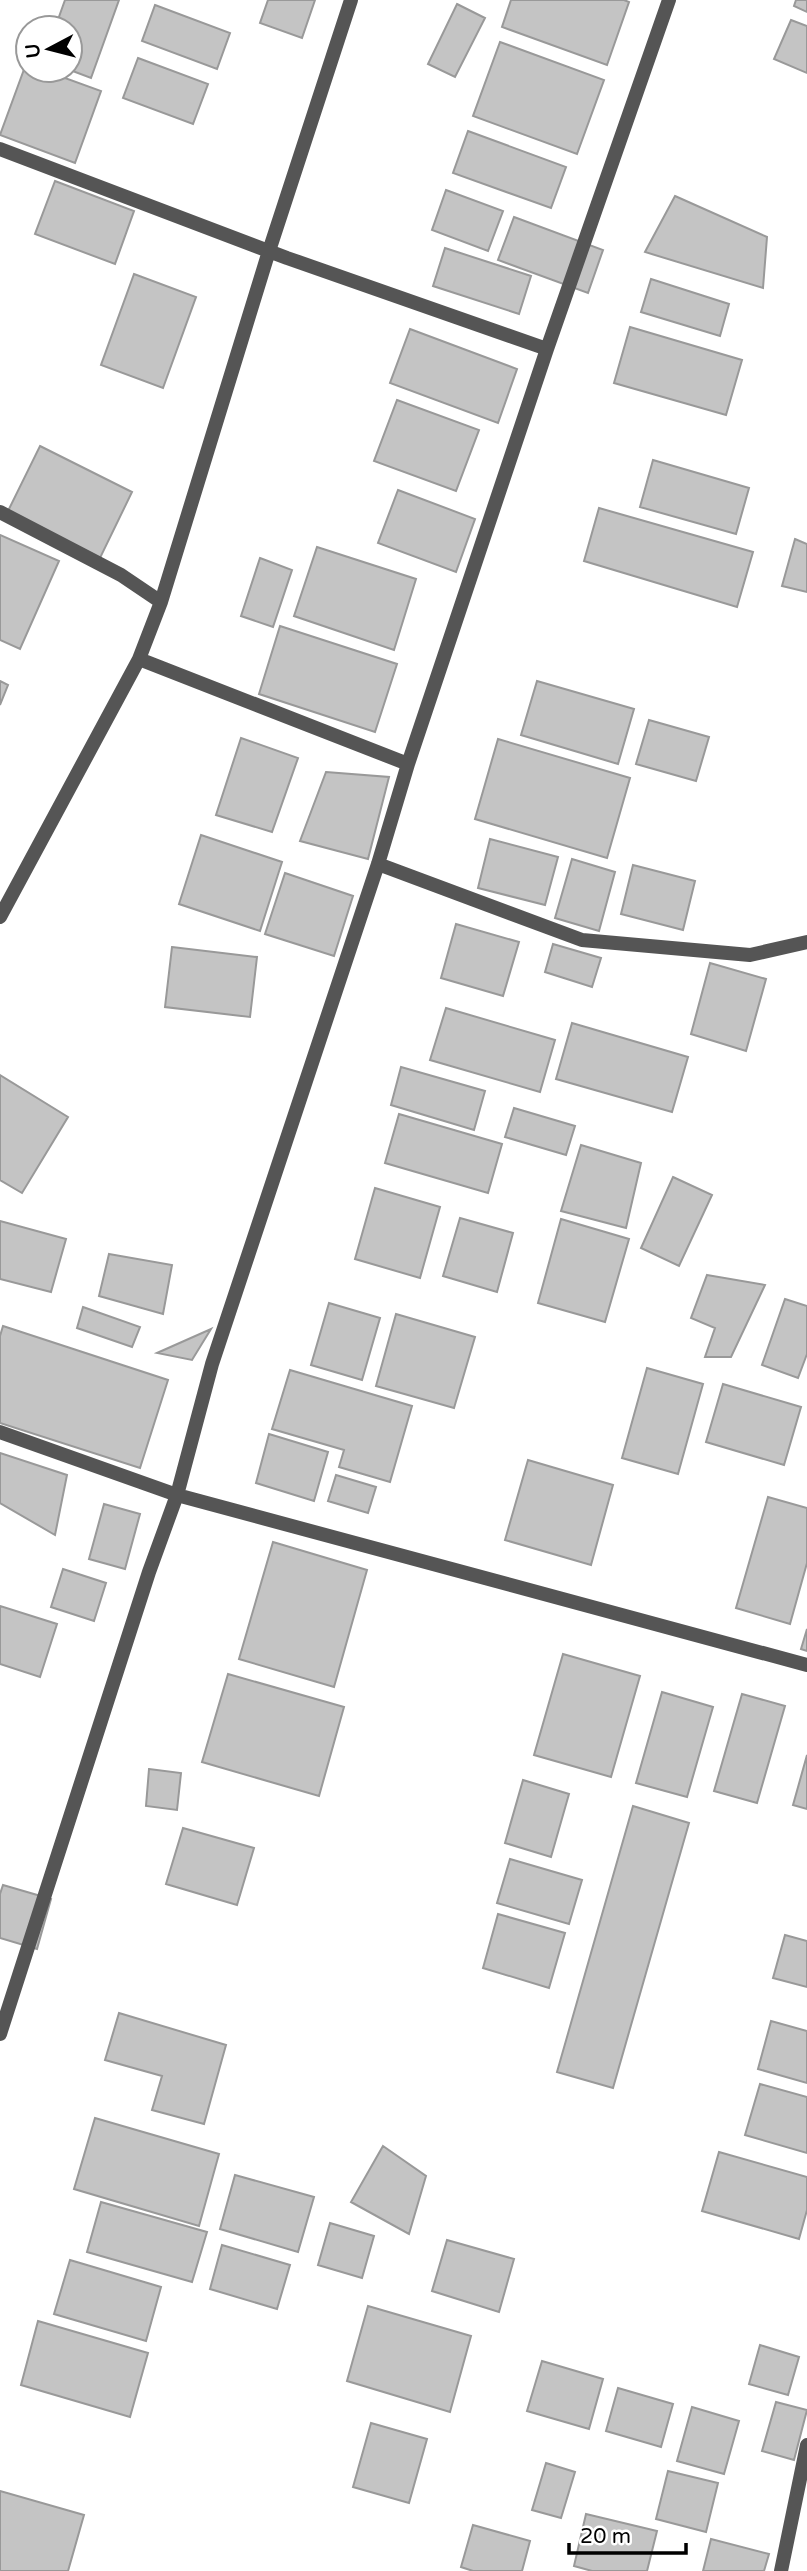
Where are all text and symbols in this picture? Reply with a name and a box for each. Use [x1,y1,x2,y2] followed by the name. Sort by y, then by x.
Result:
[14,14,84,84] north arrow
[21,42,45,59] text: U
[569,2512,686,2556] scale bar
[580,2524,631,2549] text: 20 m

